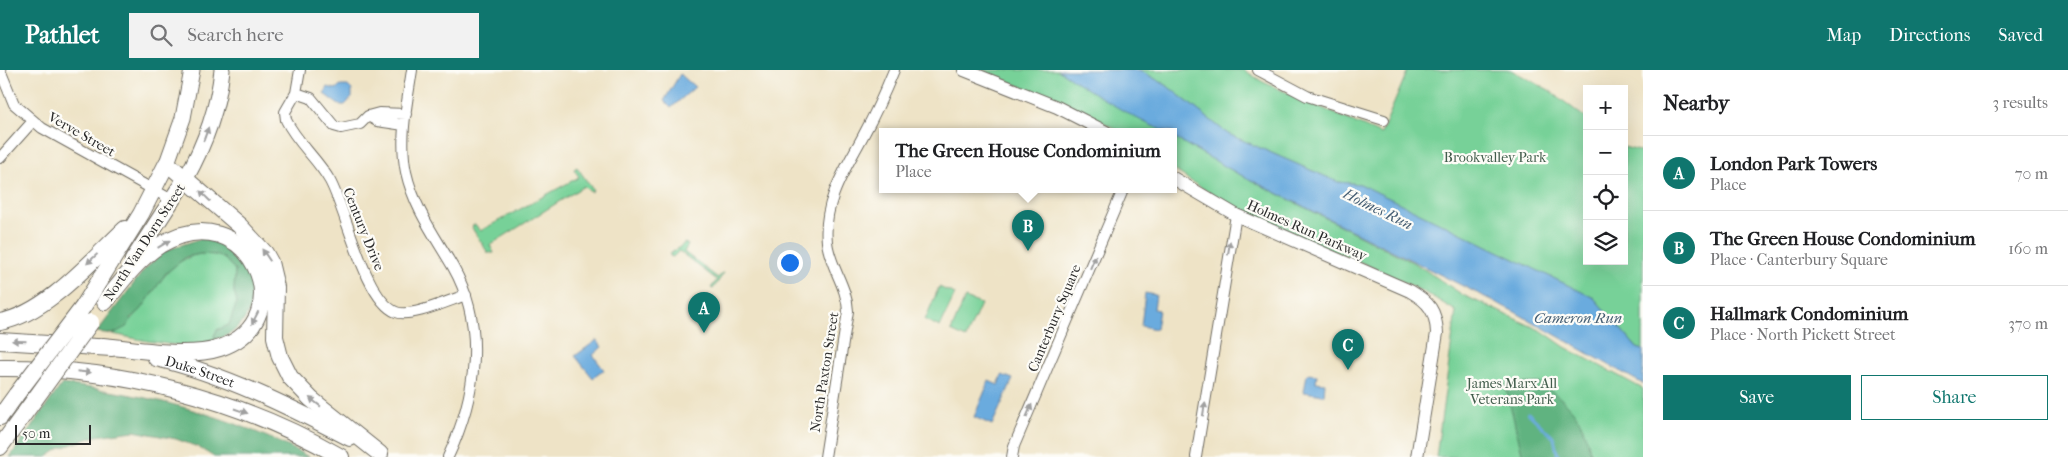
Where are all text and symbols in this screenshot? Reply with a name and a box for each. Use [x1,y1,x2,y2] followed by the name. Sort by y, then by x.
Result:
[129,13,479,58] search box
[25,21,99,49] text: Pathlet
[147,21,175,49] icon: search
[187,24,284,46] text: Search here
[1827,25,1861,46] text: Map
[1889,25,1970,46] text: Directions
[1998,25,2043,46] text: Saved
[1583,85,1628,265] map controls
[1583,85,1628,130] button: +
[1663,91,1729,115] text: Nearby
[1992,93,2048,112] text: 3 results
[44,108,118,160] street label: Verve Street
[203,126,210,141] one-way arrow
[879,128,1177,193] popup
[1583,130,1628,175] button: −
[895,140,1161,162] text: The Green House Condominium
[1444,149,1547,166] park label: Brookvalley Park
[1710,153,1877,175] text: London Park Towers
[895,162,932,181] text: Place
[1674,164,1684,183] text: A
[2015,164,2048,183] text: 70 m
[1583,175,1628,220] button: locate
[1710,175,1746,194] text: Place
[100,180,189,304] street label: North Van Dorn Street
[1340,184,1416,233] water label: Holmes Run
[339,185,388,273] street label: Century Drive
[200,190,212,202] one-way arrow
[1244,196,1370,265] street label: Holmes Run Parkway
[1012,210,1044,251] pin: B
[1583,220,1628,265] button: layers
[1710,228,1976,250] text: The Green House Condominium
[157,239,170,248] one-way arrow
[1674,239,1684,258] text: B
[2008,239,2048,258] text: 160 m
[1225,240,1233,256] one-way arrow
[261,248,271,262] one-way arrow
[777,250,803,276] your location
[1710,250,1888,269] text: Place · Canterbury Square
[87,253,99,265] one-way arrow
[1089,255,1097,269] one-way arrow
[1024,262,1085,374] street label: Canterbury Square
[688,292,720,333] pin: A
[1710,303,1908,325] text: Hallmark Condominium
[1534,309,1622,327] water label: Cameron Run
[251,311,259,325] one-way arrow
[807,311,842,433] street label: North Paxton Street
[1674,314,1684,333] text: C
[2008,314,2048,333] text: 370 m
[1710,325,1896,344] text: Place · North Pickett Street
[1332,329,1364,370] pin: C
[11,337,27,345] one-way arrow
[163,353,237,392] street label: Duke Street
[76,368,92,376] one-way arrow
[1466,375,1557,408] park label: James Marx All Veterans Park
[1663,375,1851,420] button: Save
[1861,375,2048,420] button: Share
[309,396,322,407] one-way arrow
[1200,400,1208,416] one-way arrow
[1026,404,1034,418] one-way arrow
[234,408,249,416] one-way arrow
[15,422,91,445] scale bar
[22,425,50,442] text: 50 m

